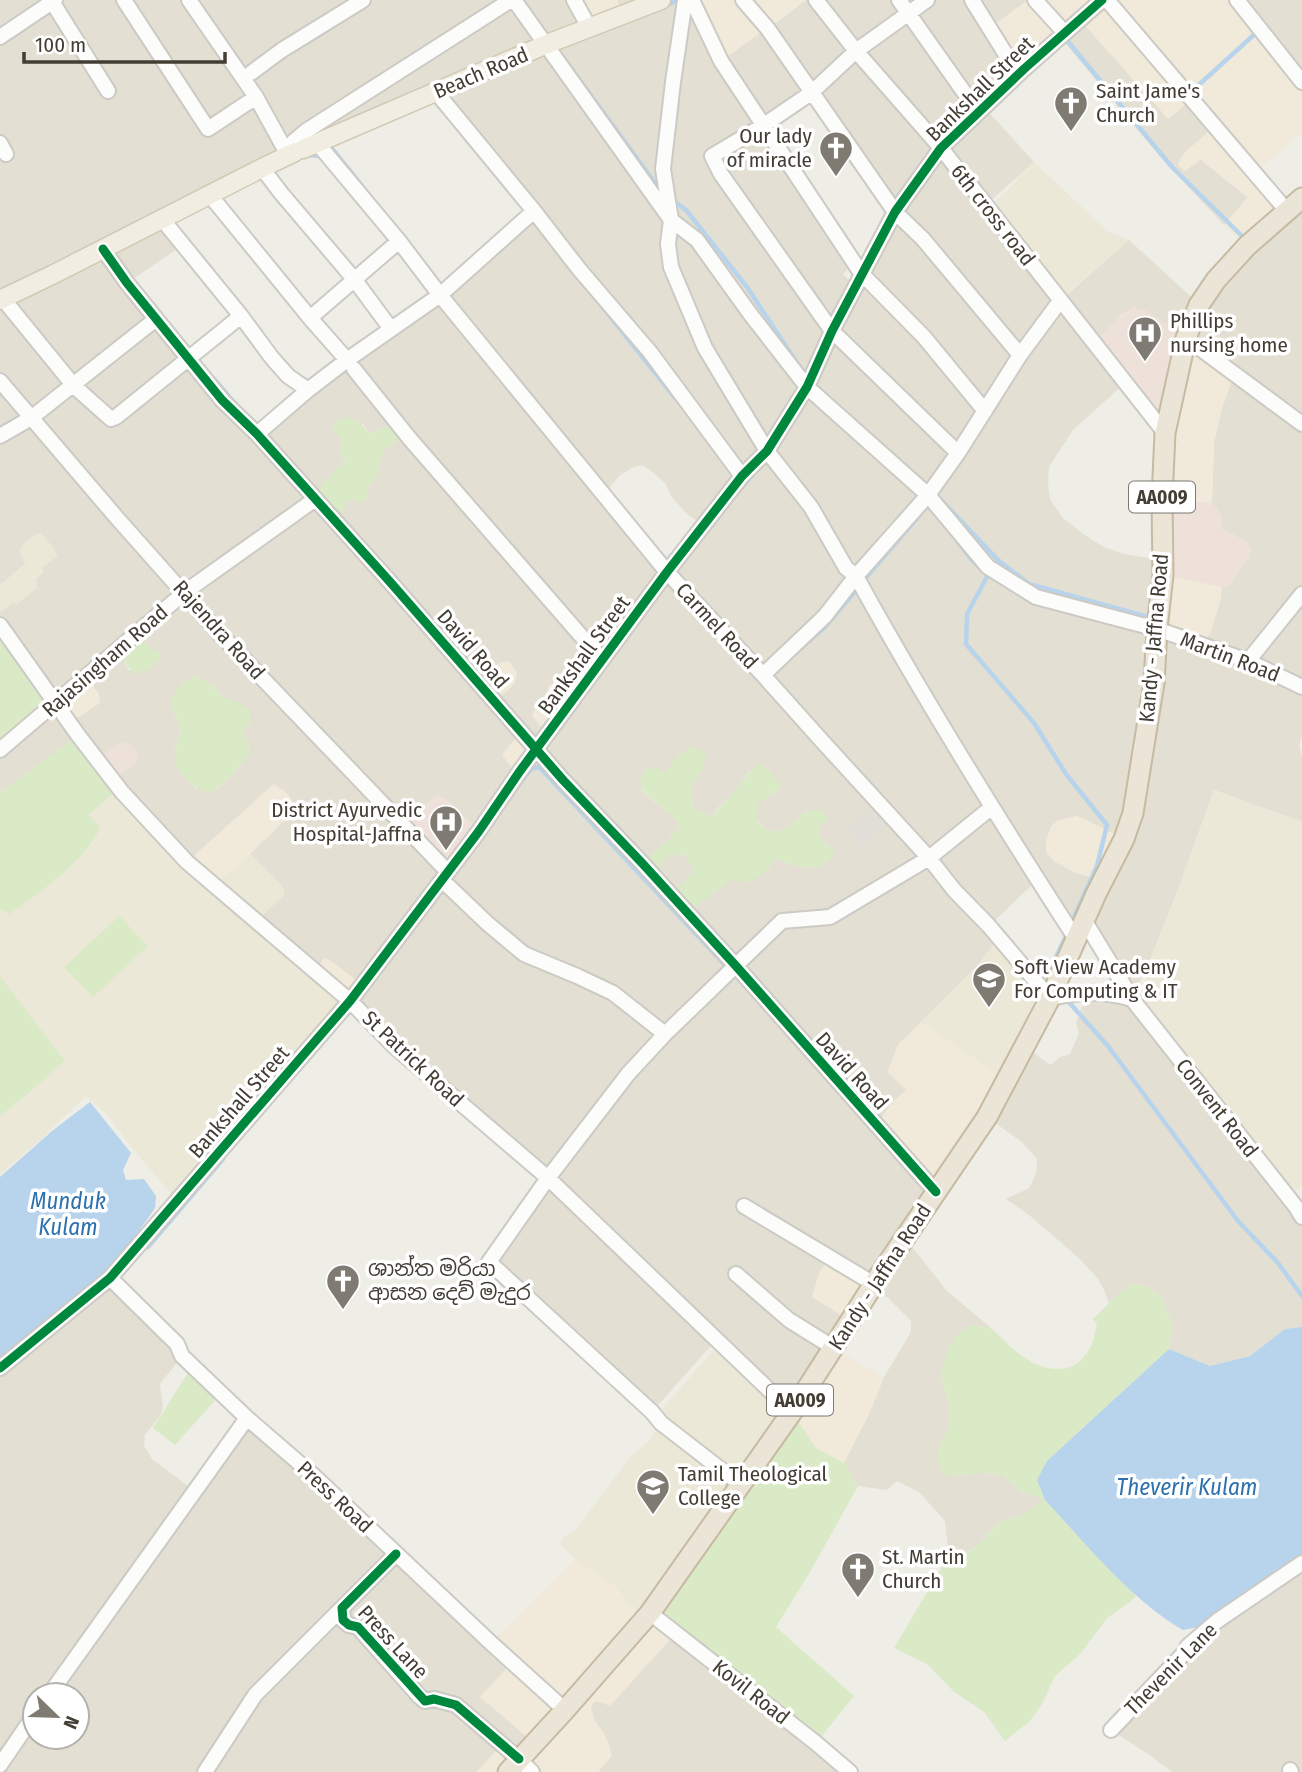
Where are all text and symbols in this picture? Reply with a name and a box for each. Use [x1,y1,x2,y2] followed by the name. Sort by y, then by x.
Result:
[24,21,226,65] scale bar
[921,31,1040,147] street label: Bankshall Street
[35,32,86,58] text: 100 m
[430,41,532,105] street label: Beach Road
[1096,78,1200,128] place label: Saint Jame's Church
[1052,84,1090,133] church icon: Saint Jame's Church
[726,123,813,173] place label: Our lady of miracle
[817,129,855,178] church icon: Our lady of miracle
[945,159,1041,271] street label: 6th cross road
[1170,308,1288,358] place label: Phillips nursing home
[1126,314,1164,363] hospital icon: Phillips nursing home
[1129,482,1195,512] road number: AA009
[1134,553,1174,723] street label: Kandy - Jaffna Road
[168,575,270,685] street label: Rajendra Road
[670,577,764,675] street label: Carmel Road
[532,591,636,719] street label: Bankshall Street
[37,599,173,723] street label: Rajasingham Road
[432,604,514,694] street label: David Road
[1177,626,1283,688] street label: Martin Road
[271,797,422,847] place label: District Ayurvedic Hospital-Jaffna
[427,803,465,852] hospital icon: District Ayurvedic Hospital-Jaffna
[1014,954,1178,1004] place label: Soft View Academy For Computing & IT
[970,960,1008,1009] school or university icon: Soft View Academy For Computing & IT
[357,1005,469,1113] street label: St Patrick Road
[810,1027,894,1115] street label: David Road
[183,1040,295,1163] street label: Bankshall Street
[1170,1053,1264,1163] street label: Convent Road
[30,1187,106,1241] water label: Munduk Kulam
[823,1199,937,1355] street label: Kandy - Jaffna Road
[368,1255,531,1306] place label: ශාන්ත මරියා ආසන දෙව් මැදුර
[324,1262,362,1311] church icon: ශාන්ත මරියා ආසන දෙව් මැදුර
[767,1384,833,1416] road number: AA009
[292,1455,378,1539] street label: Press Road
[678,1461,828,1511] place label: Tamil Theological College
[634,1467,672,1516] school or university icon: Tamil Theological College
[1117,1473,1257,1501] water label: Theverir Kulam
[882,1544,965,1594] place label: St. Martin Church
[839,1550,877,1599] church icon: St. Martin Church
[352,1600,434,1684] street label: Press Lane
[1119,1617,1223,1721] street label: Thevenir Lane
[707,1654,795,1730] street label: Kovil Road
[21,1681,91,1751] north arrow
[58,1713,84,1732] text: N

